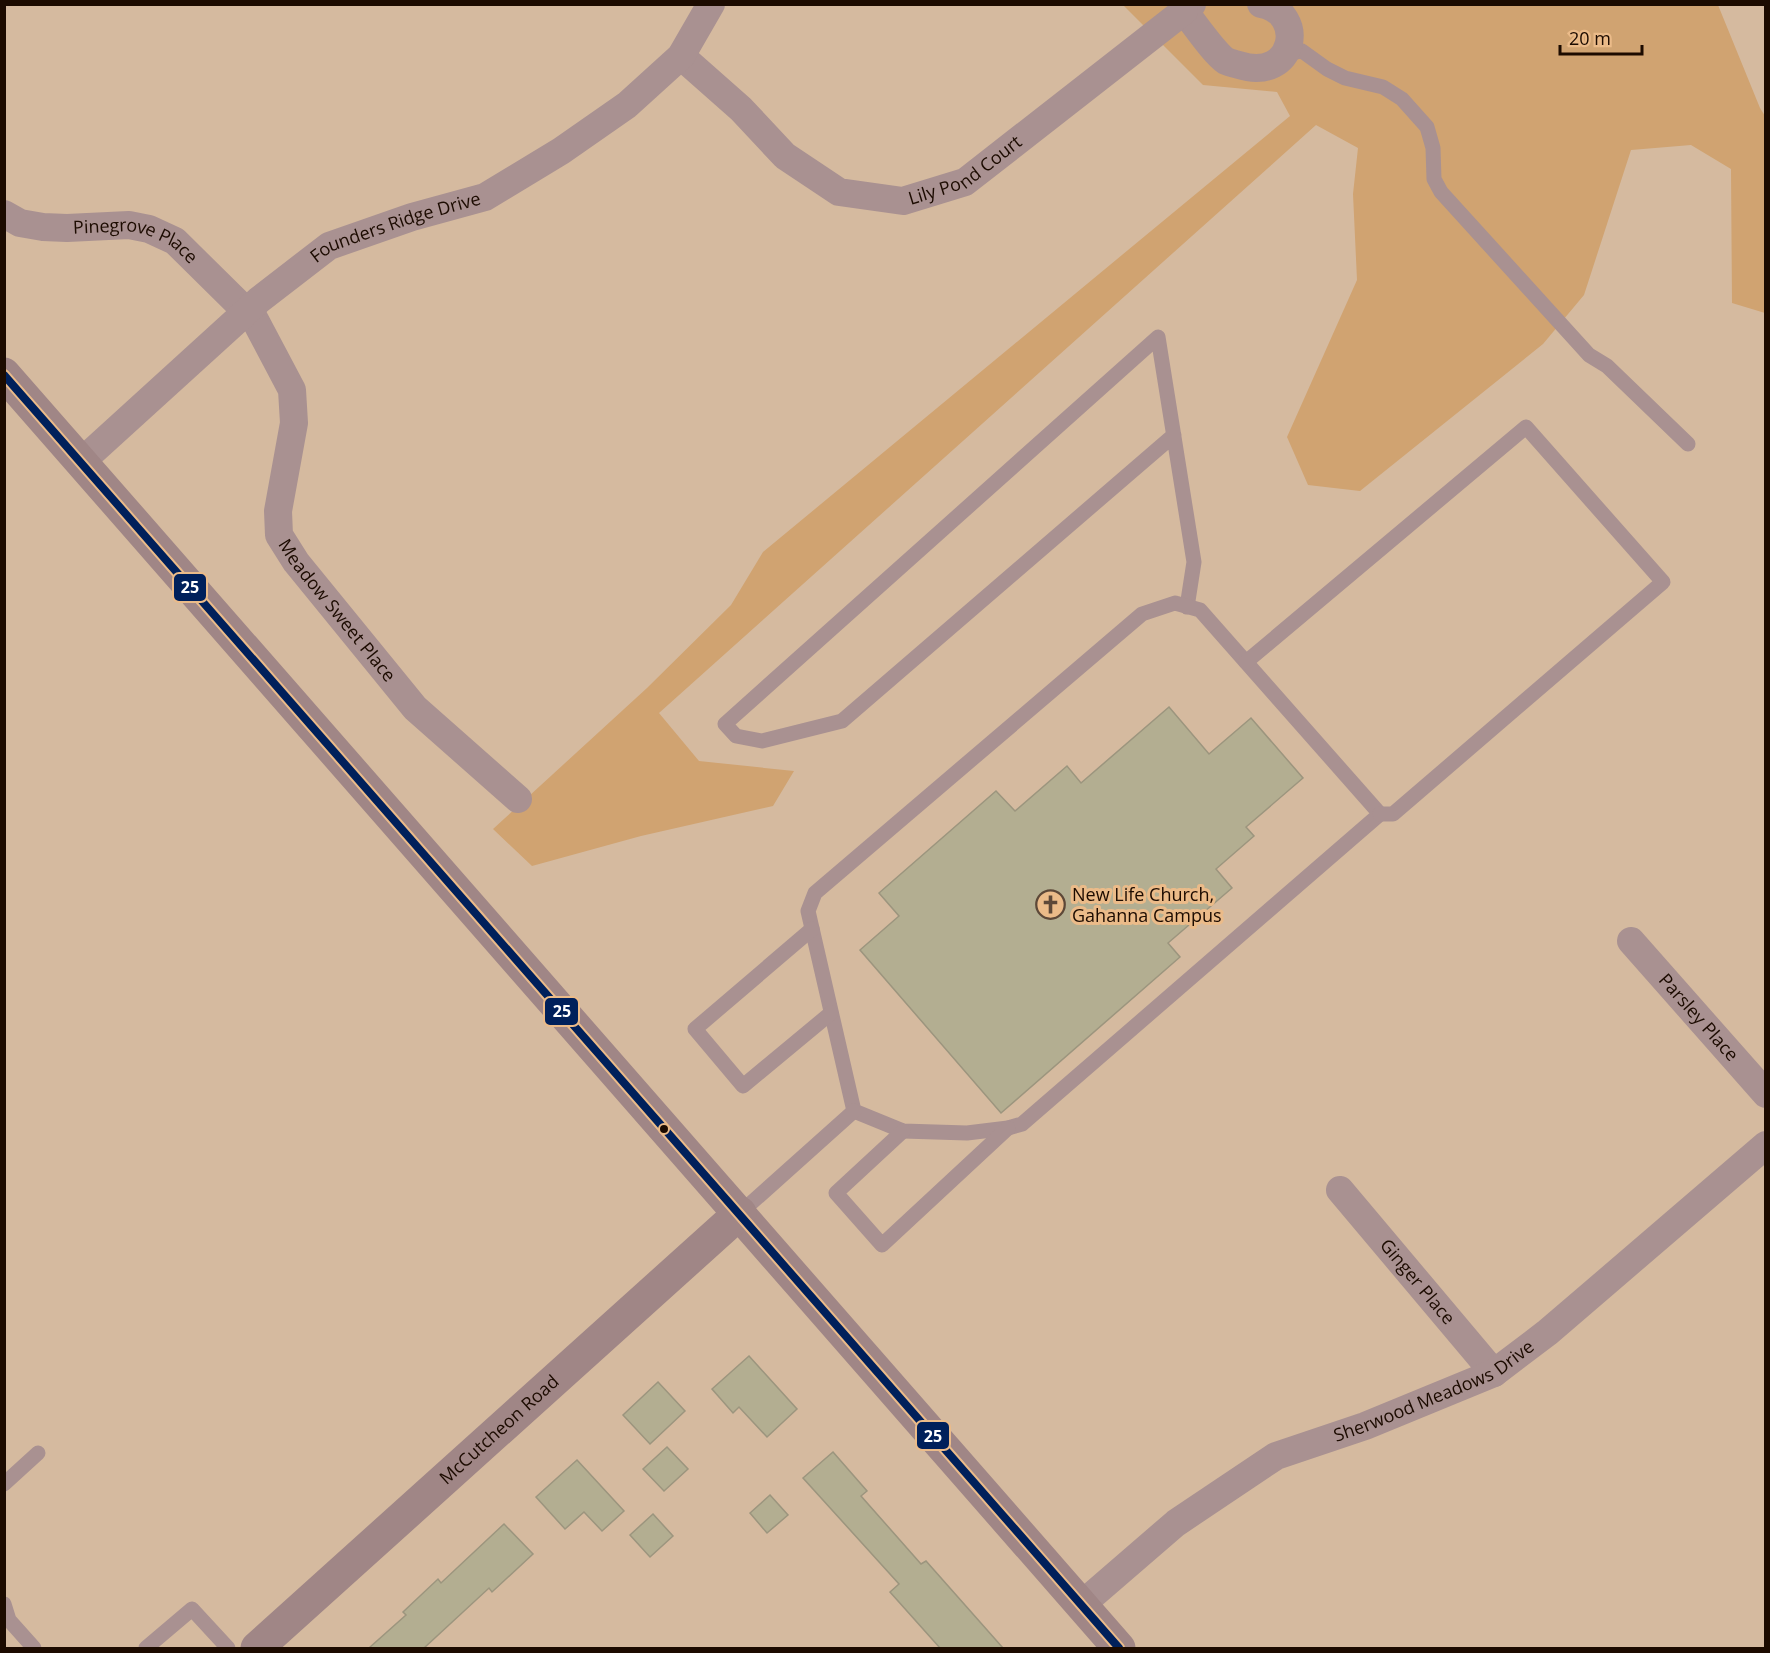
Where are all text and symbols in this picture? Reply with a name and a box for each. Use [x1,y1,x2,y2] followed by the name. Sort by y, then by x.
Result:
[1560,18,1642,56] scale bar
[1569,26,1611,50] text: 20 m
[905,129,1026,210] street label: Lily Pond Court
[305,186,483,267] street label: Founders Ridge Drive
[72,212,204,268] street label: Pinegrove Place
[273,534,402,686] street label: Meadow Sweet Place
[173,573,207,602] line badge: 25
[181,576,199,598] text: 25
[1072,882,1222,927] place label: New Life Church, Gahanna Campus
[1035,889,1067,921] church icon: New Life Church, Gahanna Campus
[1654,968,1744,1066] street label: Parsley Place
[544,997,579,1026] line badge: 25
[553,1000,571,1022] text: 25
[658,1123,670,1135] unlabelled marker
[1375,1233,1461,1329] street label: Ginger Place
[1330,1334,1538,1447] street label: Sherwood Meadows Drive
[434,1369,563,1489] street label: McCutcheon Road
[916,1421,950,1450] line badge: 25
[924,1425,942,1447] text: 25

